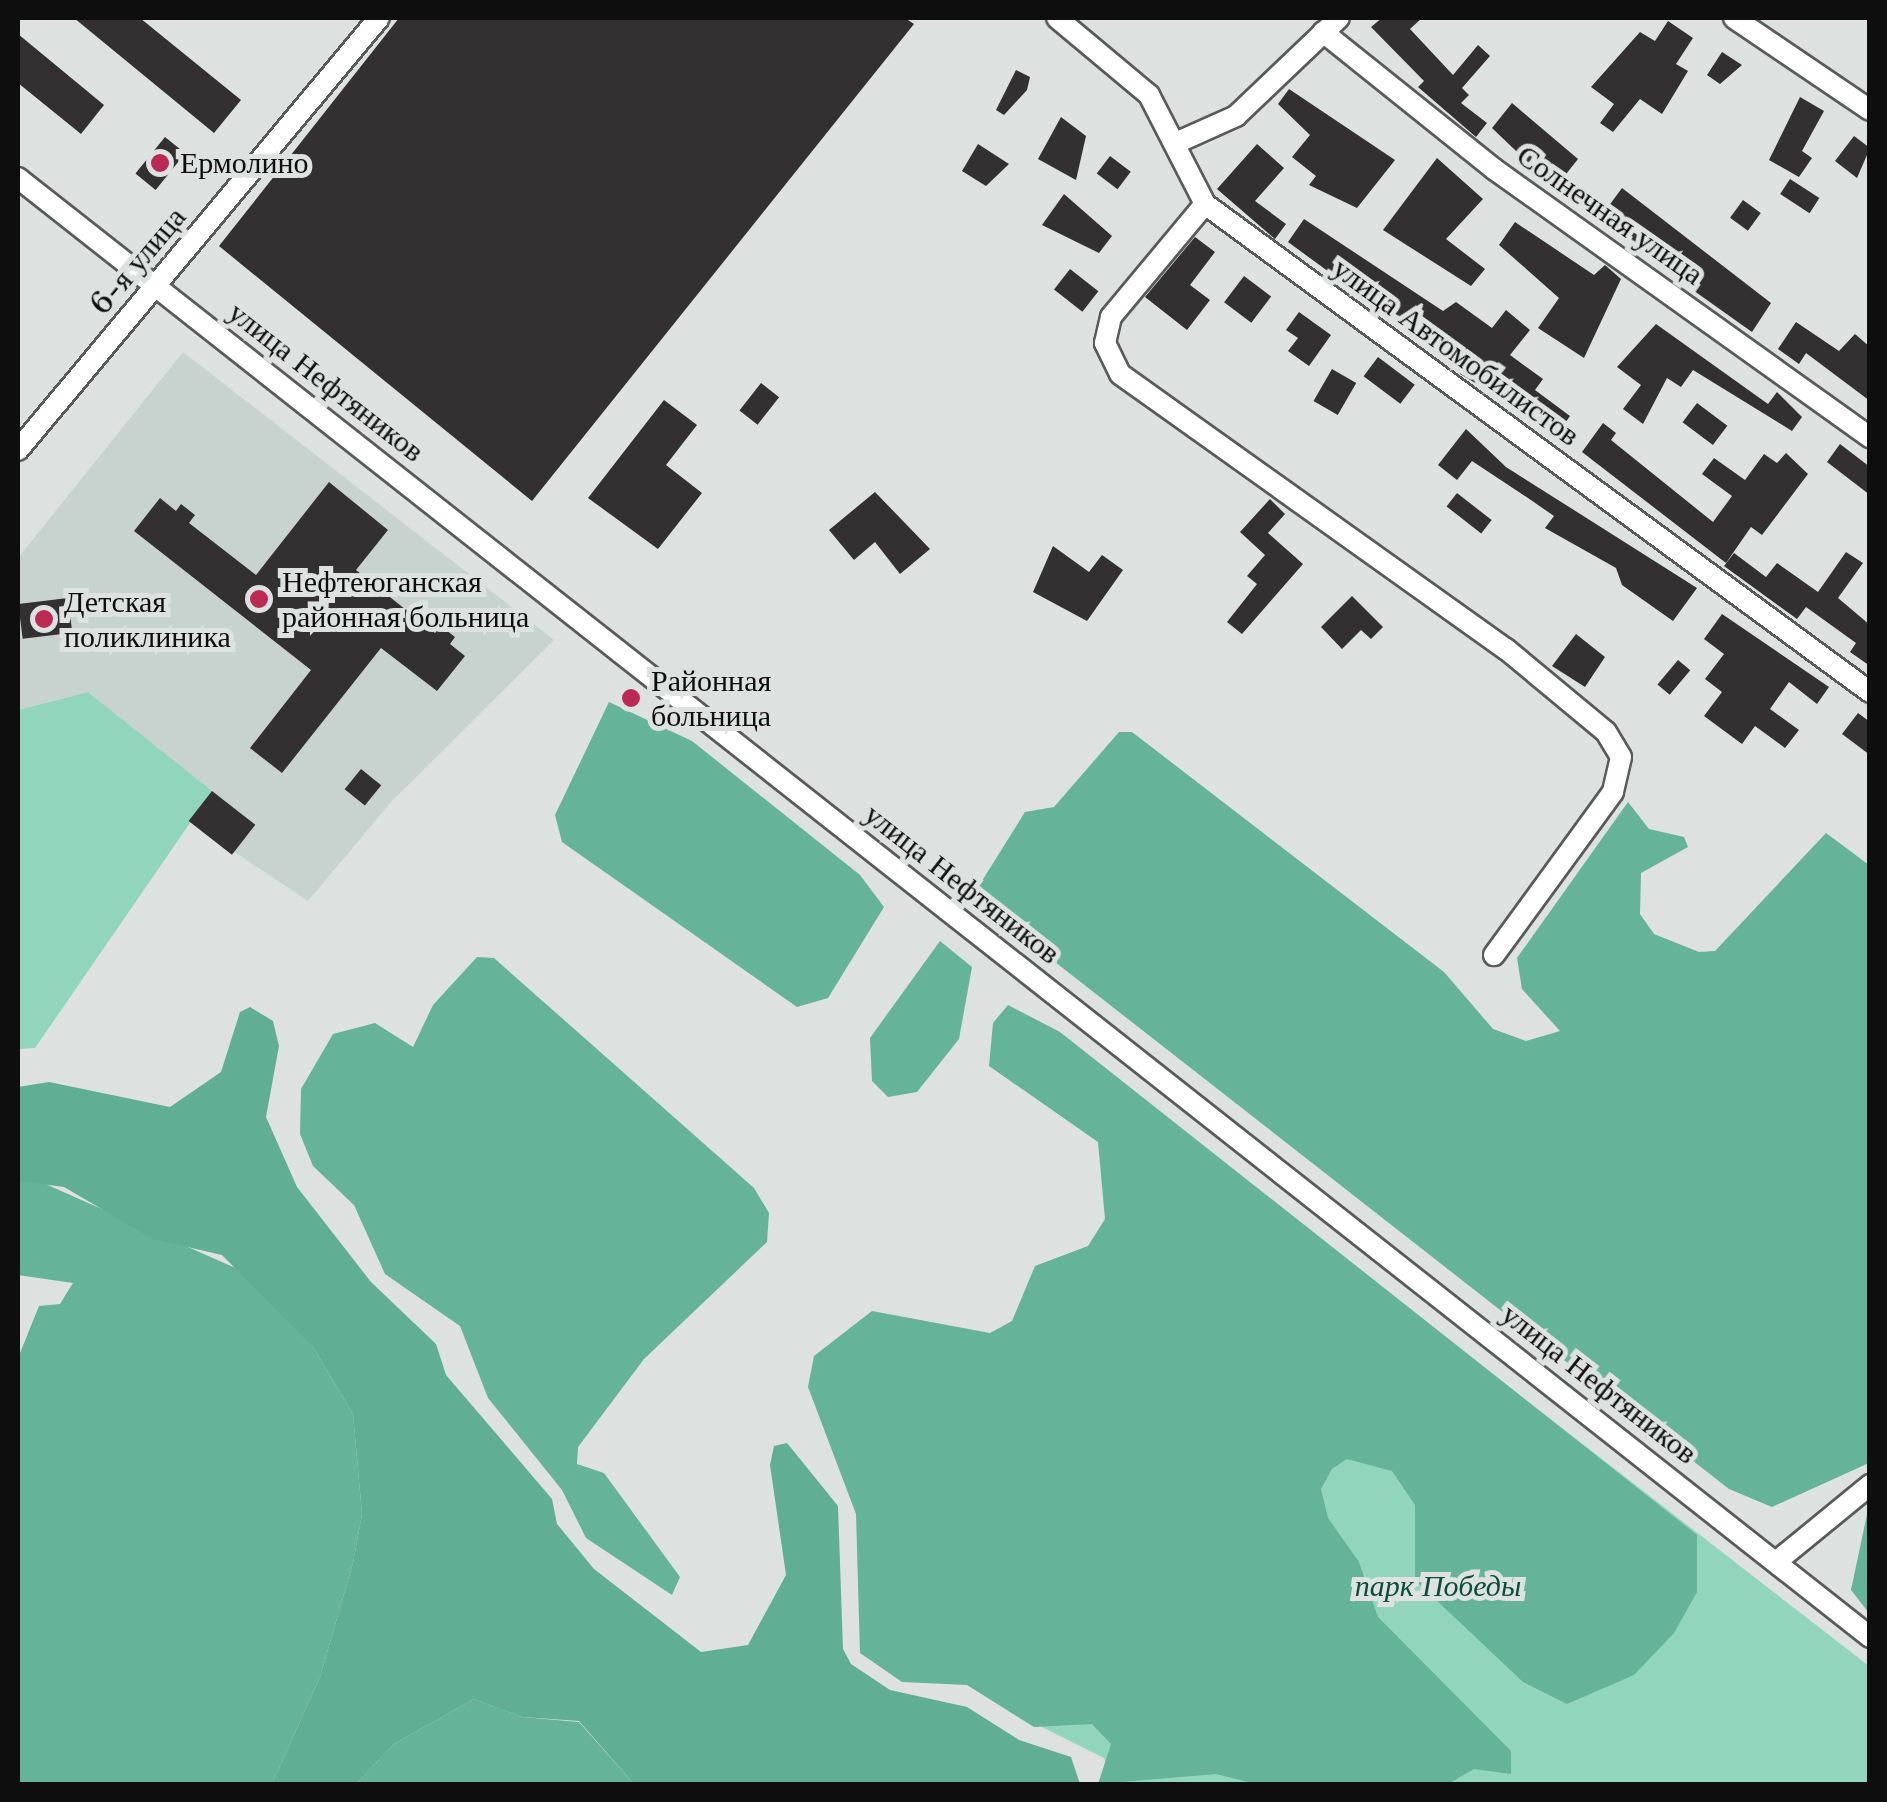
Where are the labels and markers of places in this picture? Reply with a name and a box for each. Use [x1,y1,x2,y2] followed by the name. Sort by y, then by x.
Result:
[180,145,309,181] place label: Ермолино
[149,152,171,174] marker: Ермолино
[282,564,529,634] place label: Нефтеюганская районная больница
[64,584,231,654] place label: Детская поликлиника
[246,586,272,612] marker: Нефтеюганская районная больница
[33,608,55,630] marker: Детская поликлиника
[651,663,771,734] place label: Районная больница
[620,687,642,709] marker: Районная больница

